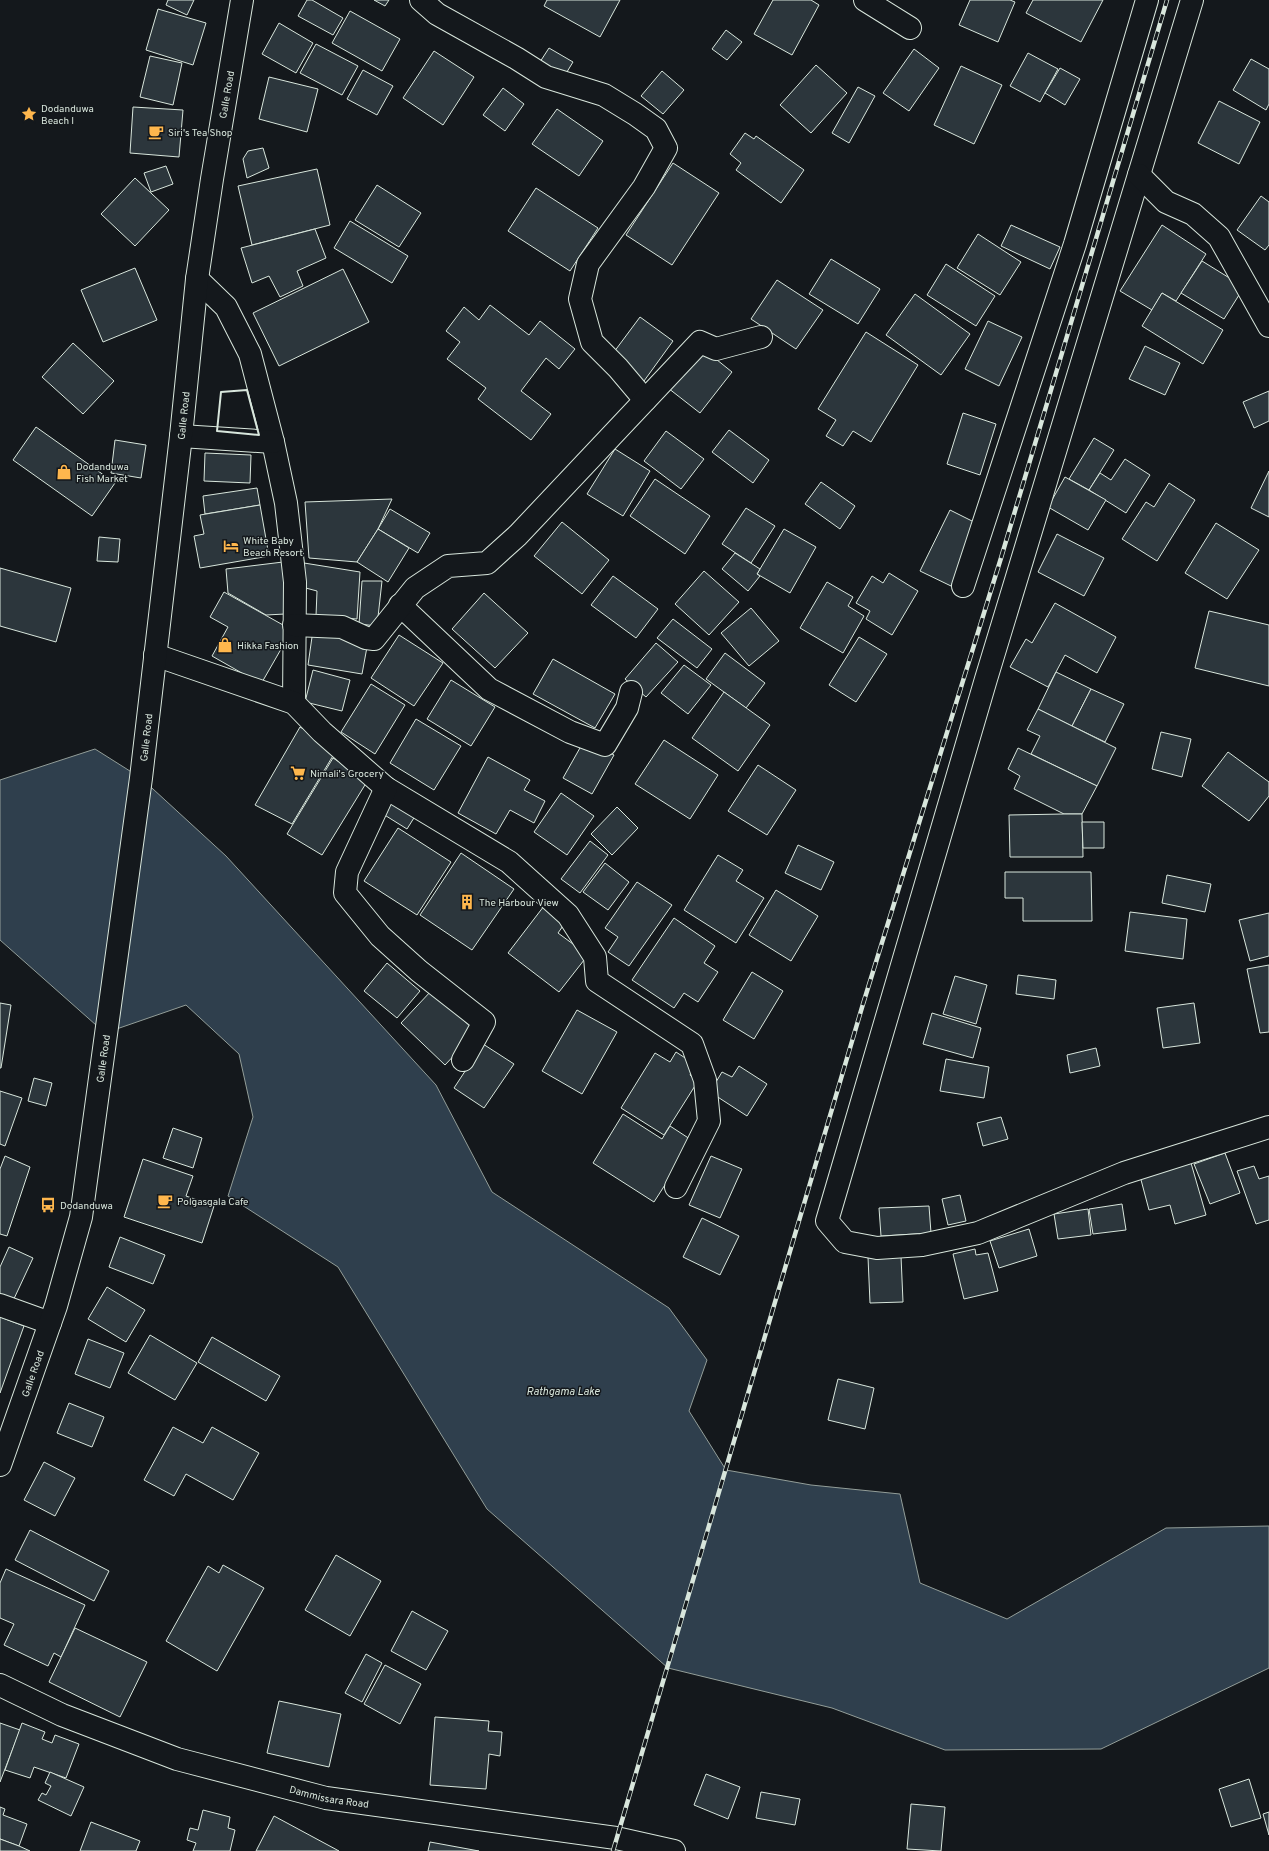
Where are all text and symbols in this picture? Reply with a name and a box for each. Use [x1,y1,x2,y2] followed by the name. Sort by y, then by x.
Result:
[217,70,238,120] street label: Galle Road
[41,103,94,128] place label: Dodanduwa Beach I
[20,105,38,123] place icon: Dodanduwa Beach I
[147,123,165,141] cafe icon: Siri's Tea Shop
[168,127,233,140] place label: Siri's Tea Shop
[176,391,193,441] street label: Galle Road
[76,461,129,486] place label: Dodanduwa Fish Market
[55,463,73,481] shop icon: Dodanduwa Fish Market
[243,535,303,560] place label: White Baby Beach Resort
[222,537,240,555] hotel icon: White Baby Beach Resort
[216,636,234,654] shop icon: Hikka Fashion
[237,640,299,653] place label: Hikka Fashion
[138,713,157,762] street label: Galle Road
[289,764,307,782] supermarket icon: Nimali's Grocery
[310,768,384,781] place label: Nimali's Grocery
[458,893,476,911] building icon: The Harbour View
[479,897,559,910] place label: The Harbour View
[94,1034,114,1084] street label: Galle Road
[156,1192,174,1210] cafe icon: Polgasgala Cafe
[39,1196,57,1214] bus stop icon: Dodanduwa
[177,1196,248,1209] place label: Polgasgala Cafe
[60,1200,113,1213] place label: Dodanduwa
[19,1349,48,1399] street label: Galle Road
[526,1385,600,1399] water label: Rathgama Lake
[288,1784,370,1812] street label: Dammissara Road

